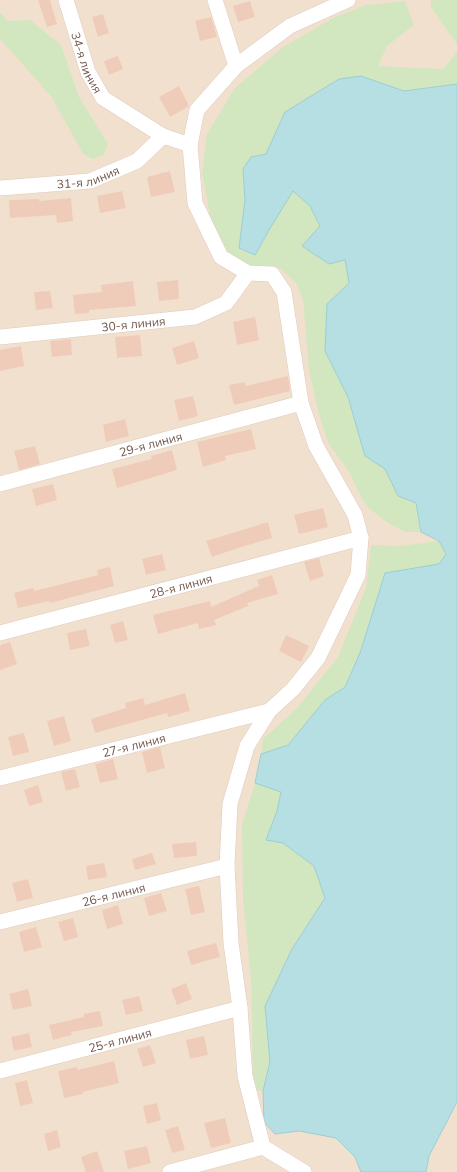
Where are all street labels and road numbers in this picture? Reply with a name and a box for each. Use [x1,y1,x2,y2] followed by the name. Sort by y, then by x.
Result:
[69,30,106,96] street label: 34-я линия
[56,162,121,191] street label: 31-я линия
[101,313,166,334] street label: 30-я линия
[118,428,184,459] street label: 29-я линия
[148,570,214,601] street label: 28-я линия
[101,730,167,760] street label: 27-я линия
[81,879,147,909] street label: 26-я линия
[87,1024,153,1055] street label: 25-я линия

